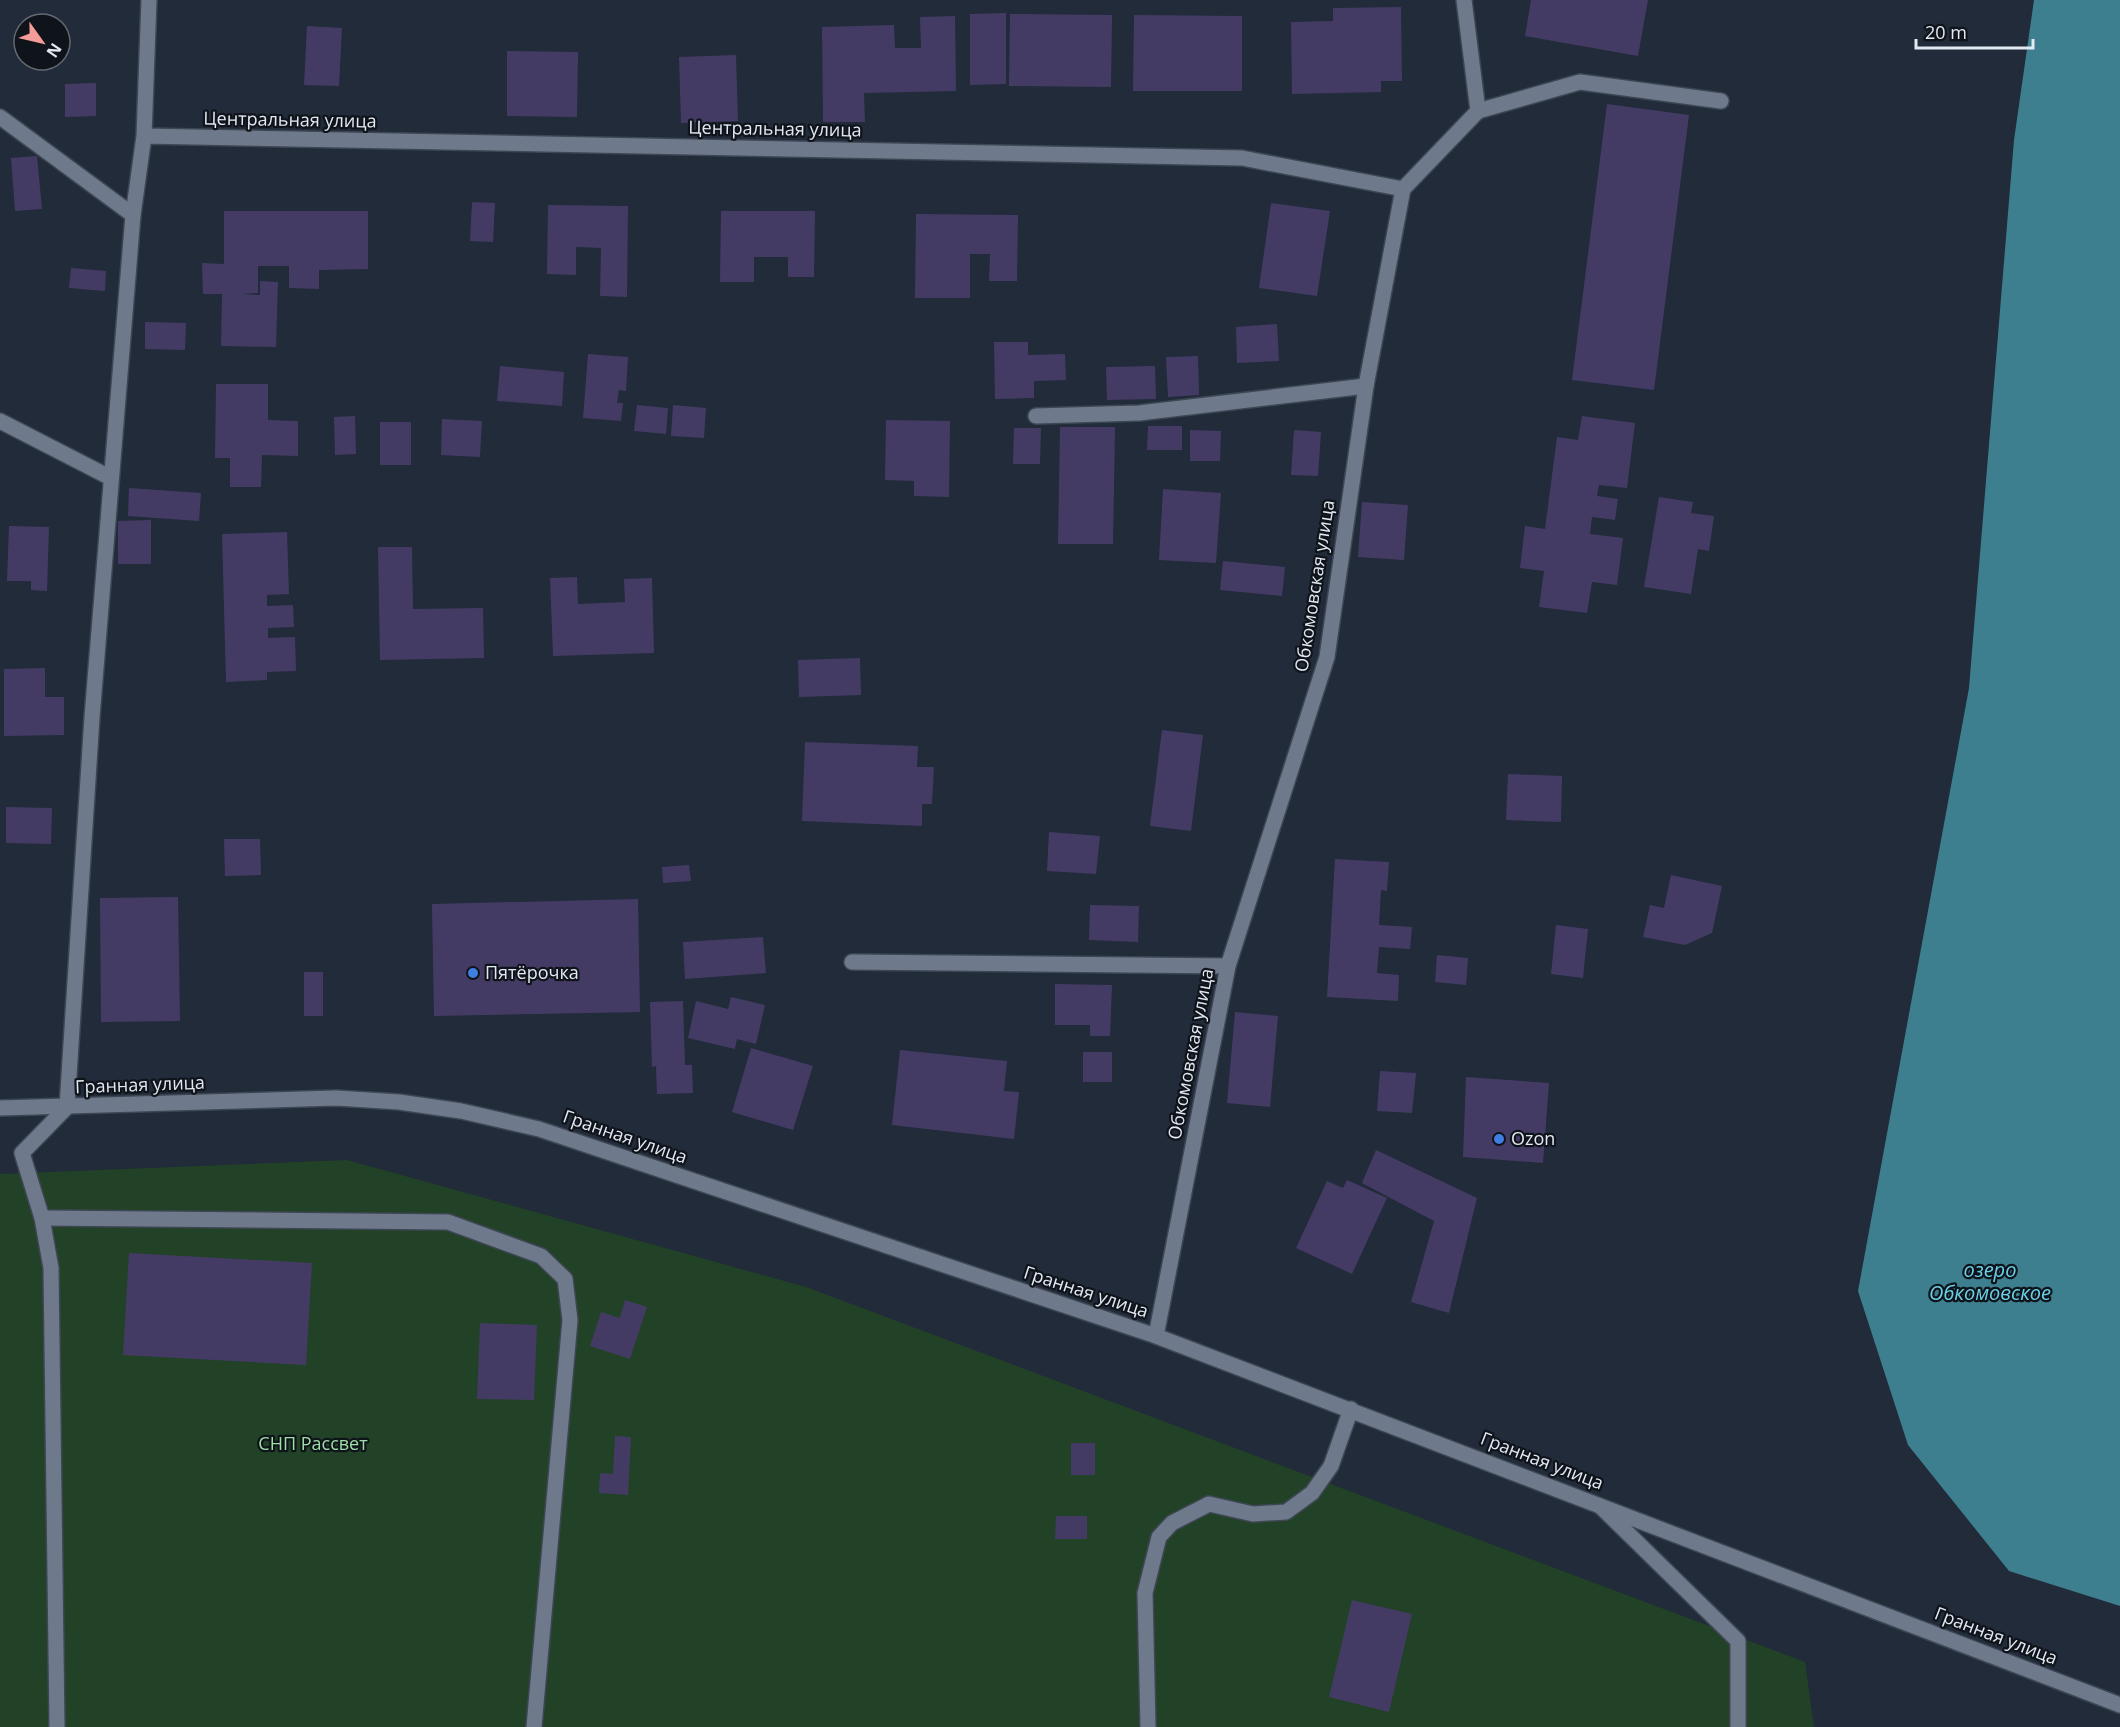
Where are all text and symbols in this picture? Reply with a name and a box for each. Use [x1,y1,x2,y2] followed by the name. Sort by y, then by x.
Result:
[12,12,72,72] north arrow
[1916,12,2033,50] scale bar
[1925,20,1967,44] text: 20 m
[42,39,67,62] text: N
[203,105,377,133] street label: Центральная улица
[688,114,862,142] street label: Центральная улица
[1289,498,1339,674] street label: Обкомовская улица
[485,960,579,984] place label: Пятёрочка
[466,966,480,980] marker: Пятёрочка
[1162,966,1218,1141] street label: Обкомовская улица
[75,1070,205,1098] street label: Гранная улица
[560,1104,691,1169] street label: Гранная улица
[1511,1126,1555,1150] place label: Ozon
[1492,1132,1506,1146] marker: Ozon
[1929,1256,2051,1306] water label: озеро Обкомовское
[1021,1260,1152,1323] street label: Гранная улица
[1477,1426,1607,1495] street label: Гранная улица
[258,1431,368,1455] park label: СНП Рассвет
[1931,1601,2061,1670] street label: Гранная улица

